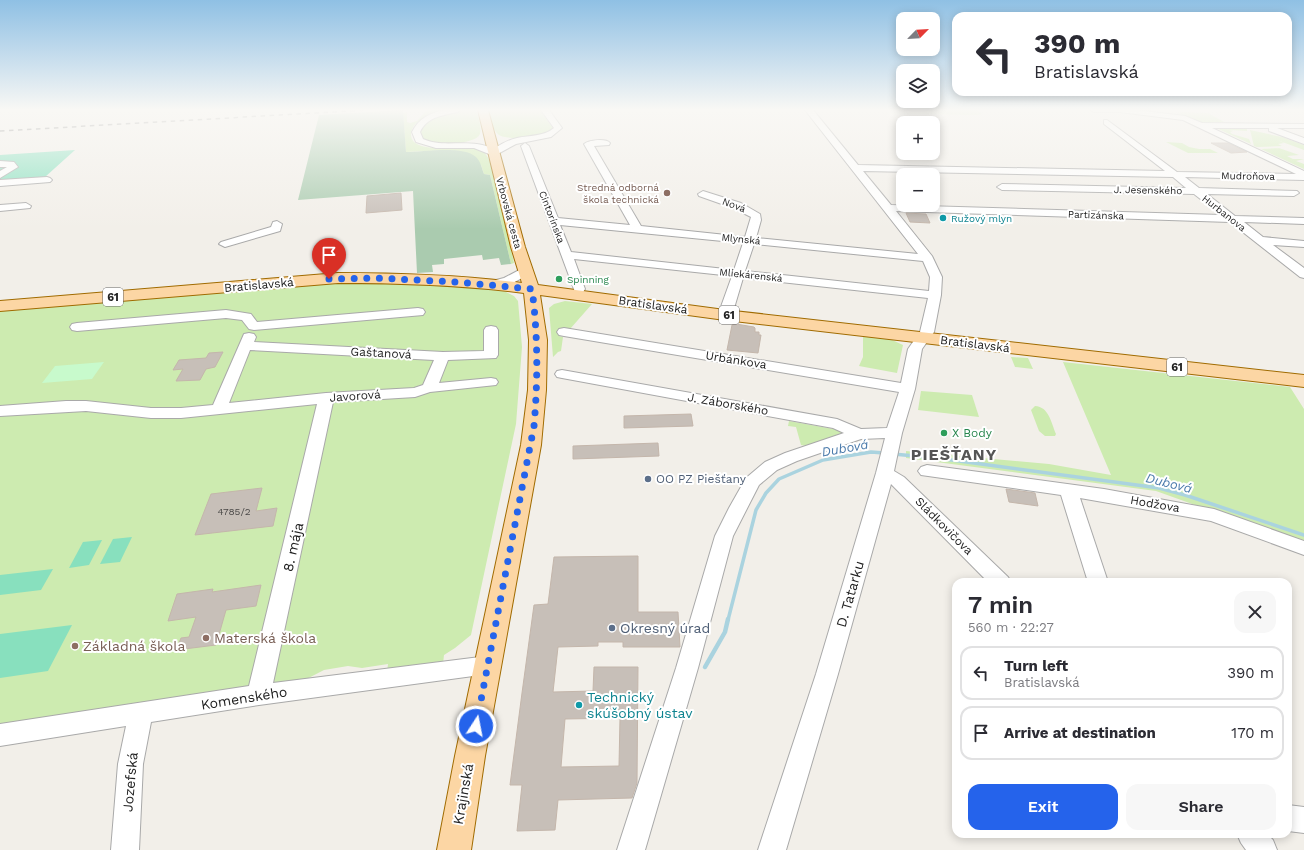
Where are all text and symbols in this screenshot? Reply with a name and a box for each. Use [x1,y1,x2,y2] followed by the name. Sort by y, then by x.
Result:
[896,12,940,56] north arrow
[896,12,940,212] map controls
[1034,27,1120,60] text: 390 m
[968,28,1020,80] icon: left
[1034,61,1139,82] text: Bratislavská
[896,64,940,108] button: layers
[896,116,940,160] button: +
[896,168,940,212] button: −
[1221,170,1275,182] street label: Mudroňova
[494,176,524,250] street label: Vrbovská cesta
[577,182,659,205] place label: Stredná odborná škola technická
[1114,184,1182,196] street label: J. Jesenského
[662,188,672,198] marker: Stredná odborná škola technická
[537,189,567,245] street label: Cintorínska
[1200,193,1248,234] street label: Hurbanova
[721,196,747,215] street label: Nová
[1068,209,1125,221] street label: Partizánska
[938,213,948,223] marker: Ružový mlyn
[951,213,1012,224] place label: Ružový mlyn
[721,231,761,247] street label: Mlynská
[312,238,346,279] pin
[318,244,340,266] icon: arrive
[719,266,784,284] street label: Mliekárenská
[554,274,564,284] marker: Spinning
[567,274,610,285] place label: Spinning
[224,275,295,295] street label: Bratislavská
[103,288,123,306] road number: 61
[617,293,689,317] street label: Bratislavská
[719,306,739,324] road number: 61
[940,333,1011,355] street label: Bratislavská
[350,344,412,362] street label: Gaštanová
[704,348,768,372] street label: Urbánkova
[1167,358,1187,376] road number: 61
[329,387,381,405] street label: Javorová
[686,390,770,418] street label: J. Záborského
[952,426,993,440] place label: X Body
[939,428,949,438] marker: X Body
[820,437,870,459] water label: Dubová
[911,445,997,464] district label: PIEŠŤANY
[1144,470,1194,496] water label: Dubová
[656,472,747,486] place label: OO PZ Piešťany
[643,474,653,484] marker: OO PZ Piešťany
[1129,493,1181,515] street label: Hodžova
[912,494,976,558] street label: Sládkovičova
[217,506,251,517] house number: 4785/2
[280,521,306,573] street label: 8. mája
[833,559,867,629] street label: D. Tatarku
[968,591,1033,619] text: 7 min
[1234,591,1276,633] button: close
[620,620,710,636] place label: Okresný úrad
[968,620,1054,635] text: 560 m · 22:27
[607,623,617,633] marker: Okresný úrad
[214,630,316,646] place label: Materská škola
[201,633,211,643] marker: Materská škola
[83,638,185,654] place label: Základná škola
[70,641,80,651] marker: Základná škola
[1004,657,1068,675] text: Turn left
[970,662,992,684] icon: left
[1227,664,1274,682] text: 390 m
[1004,675,1080,690] text: Bratislavská
[200,683,288,713] street label: Komenského
[587,689,693,721] place label: Technický skúšobný ústav
[574,700,584,710] marker: Technický skúšobný ústav
[455,705,497,747] position arrow
[970,722,992,744] icon: arrive
[1004,724,1156,742] text: Arrive at destination
[1231,724,1274,742] text: 170 m
[119,751,141,813] street label: Jozefská
[450,762,476,826] street label: Krajinská
[968,784,1118,830] button: Exit
[1126,784,1276,830] button: Share

